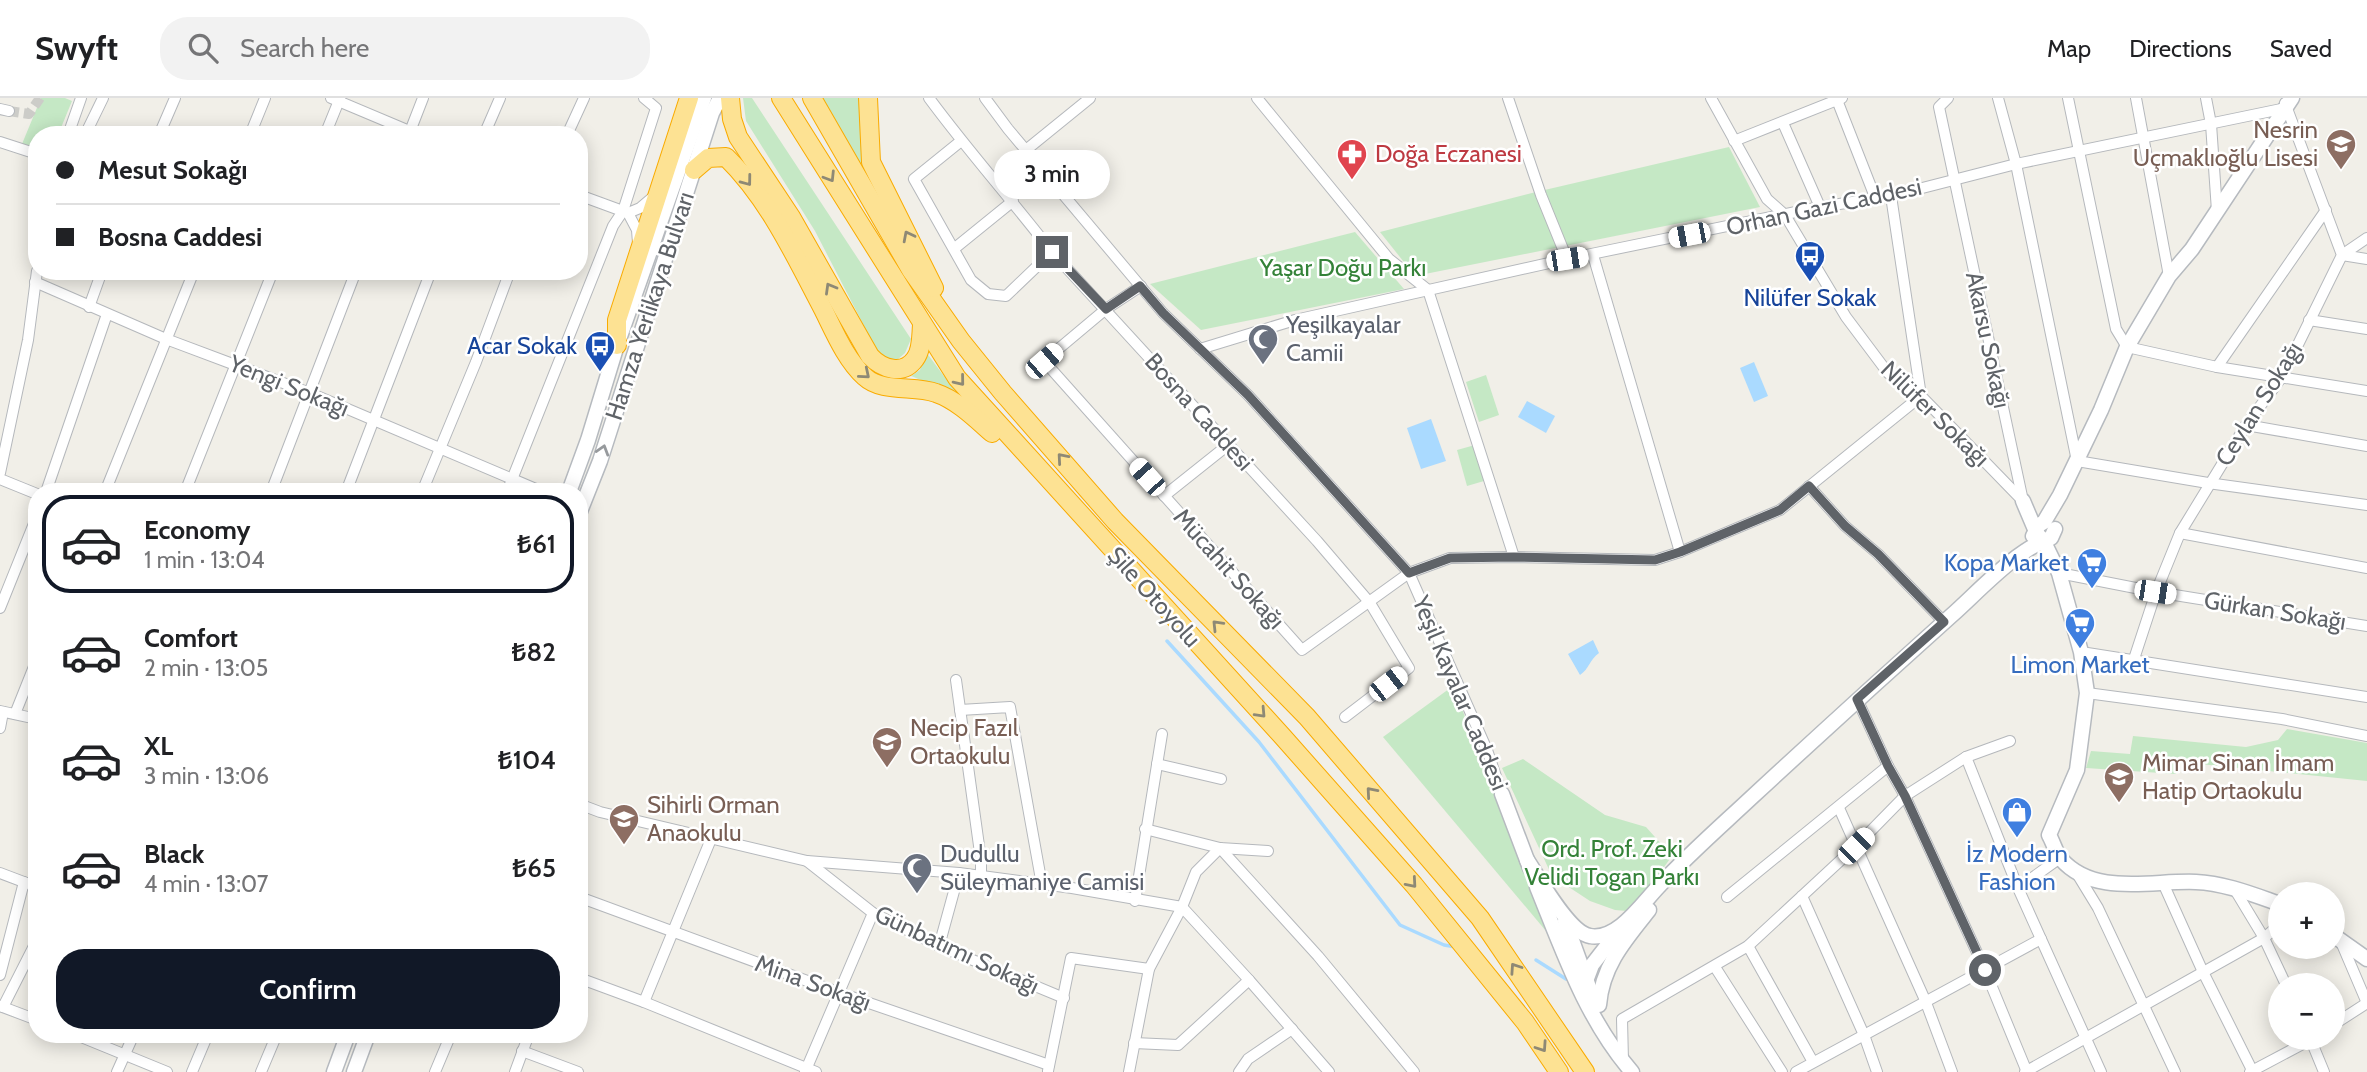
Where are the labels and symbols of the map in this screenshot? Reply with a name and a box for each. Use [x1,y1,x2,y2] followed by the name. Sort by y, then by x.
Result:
[2133,115,2318,172] place label: Nesrin Uçmaklıoğlu Lisesi
[2324,127,2358,171] school or university icon: Nesrin Uçmaklıoğlu Lisesi
[1335,137,1369,181] pharmacy icon: Doğa Eczanesi
[1375,139,1522,168] place label: Doğa Eczanesi
[994,150,1110,200] callout: 3 min
[822,169,835,182] one-way arrow
[1724,172,1924,241] street label: Orhan Gazi Caddesi
[738,173,751,186] one-way arrow
[599,188,700,424] street label: Hamza Yerlikaya Bulvarı
[1667,221,1712,249] car
[903,231,917,243] one-way arrow
[1036,236,1068,268] route end
[1793,239,1827,283] bus stop icon: Nilüfer Sokak
[1545,245,1590,273] car
[1259,253,1426,282] park label: Yaşar Doğu Parkı
[1960,269,2017,411] street label: Akarsu Sokağı
[826,283,839,296] one-way arrow
[1743,283,1877,312] place label: Nilüfer Sokak
[1285,310,1401,367] place label: Yeşilkayalar Camii
[1246,322,1280,366] mosque icon: Yeşilkayalar Camii
[583,329,617,373] bus stop icon: Acar Sokak
[467,331,577,360] place label: Acar Sokak
[2209,336,2308,471] street label: Ceylan Sokağı
[1022,339,1067,383] car
[1139,347,1260,476] street label: Bosna Caddesi
[224,348,353,423] street label: Yengi Sokağı
[1875,355,1996,472] street label: Nilüfer Sokağı
[857,365,870,378] one-way arrow
[952,373,964,386] one-way arrow
[595,445,610,457] one-way arrow
[1058,454,1070,467] one-way arrow
[1126,454,1169,500] car
[1168,502,1291,635] street label: Mücahit Sokağı
[1102,540,1207,653] street label: Şile Otoyolu
[2075,546,2109,590] supermarket icon: Kopa Market
[1944,548,2069,577] place label: Kopa Market
[2133,578,2178,606] car
[2202,585,2348,636] street label: Gürkan Sokağı
[1406,590,1515,794] street label: Yeşil Kayalar Caddesi
[2063,606,2097,650] supermarket icon: Limon Market
[1212,620,1225,633] one-way arrow
[2010,650,2150,679] place label: Limon Market
[1365,663,1412,705] car
[1253,705,1265,718] one-way arrow
[910,713,1019,770] place label: Necip Fazıl Ortaokulu
[870,725,904,769] school or university icon: Necip Fazıl Ortaokulu
[2142,748,2334,805] place label: Mimar Sinan İmam Hatip Ortaokulu
[2102,760,2136,804] school or university icon: Mimar Sinan İmam Hatip Ortaokulu
[1367,787,1379,800] one-way arrow
[647,790,780,847] place label: Sihirli Orman Anaokulu
[2000,795,2034,839] shop icon: İz Modern Fashion
[607,802,641,846] school or university icon: Sihirli Orman Anaokulu
[1834,824,1879,868] car
[1525,834,1699,891] park label: Ord. Prof. Zeki Velidi Togan Parkı
[940,839,1144,896] place label: Dudullu Süleymaniye Camisi
[1966,839,2068,896] place label: İz Modern Fashion
[900,851,934,895] mosque icon: Dudullu Süleymaniye Camisi
[1404,875,1416,888] one-way arrow
[871,899,1044,1000] street label: Günbatımı Sokağı
[751,948,875,1017] street label: Mina Sokağı
[1969,954,2001,986] route start
[1510,963,1523,976] one-way arrow
[1534,1039,1546,1052] one-way arrow

